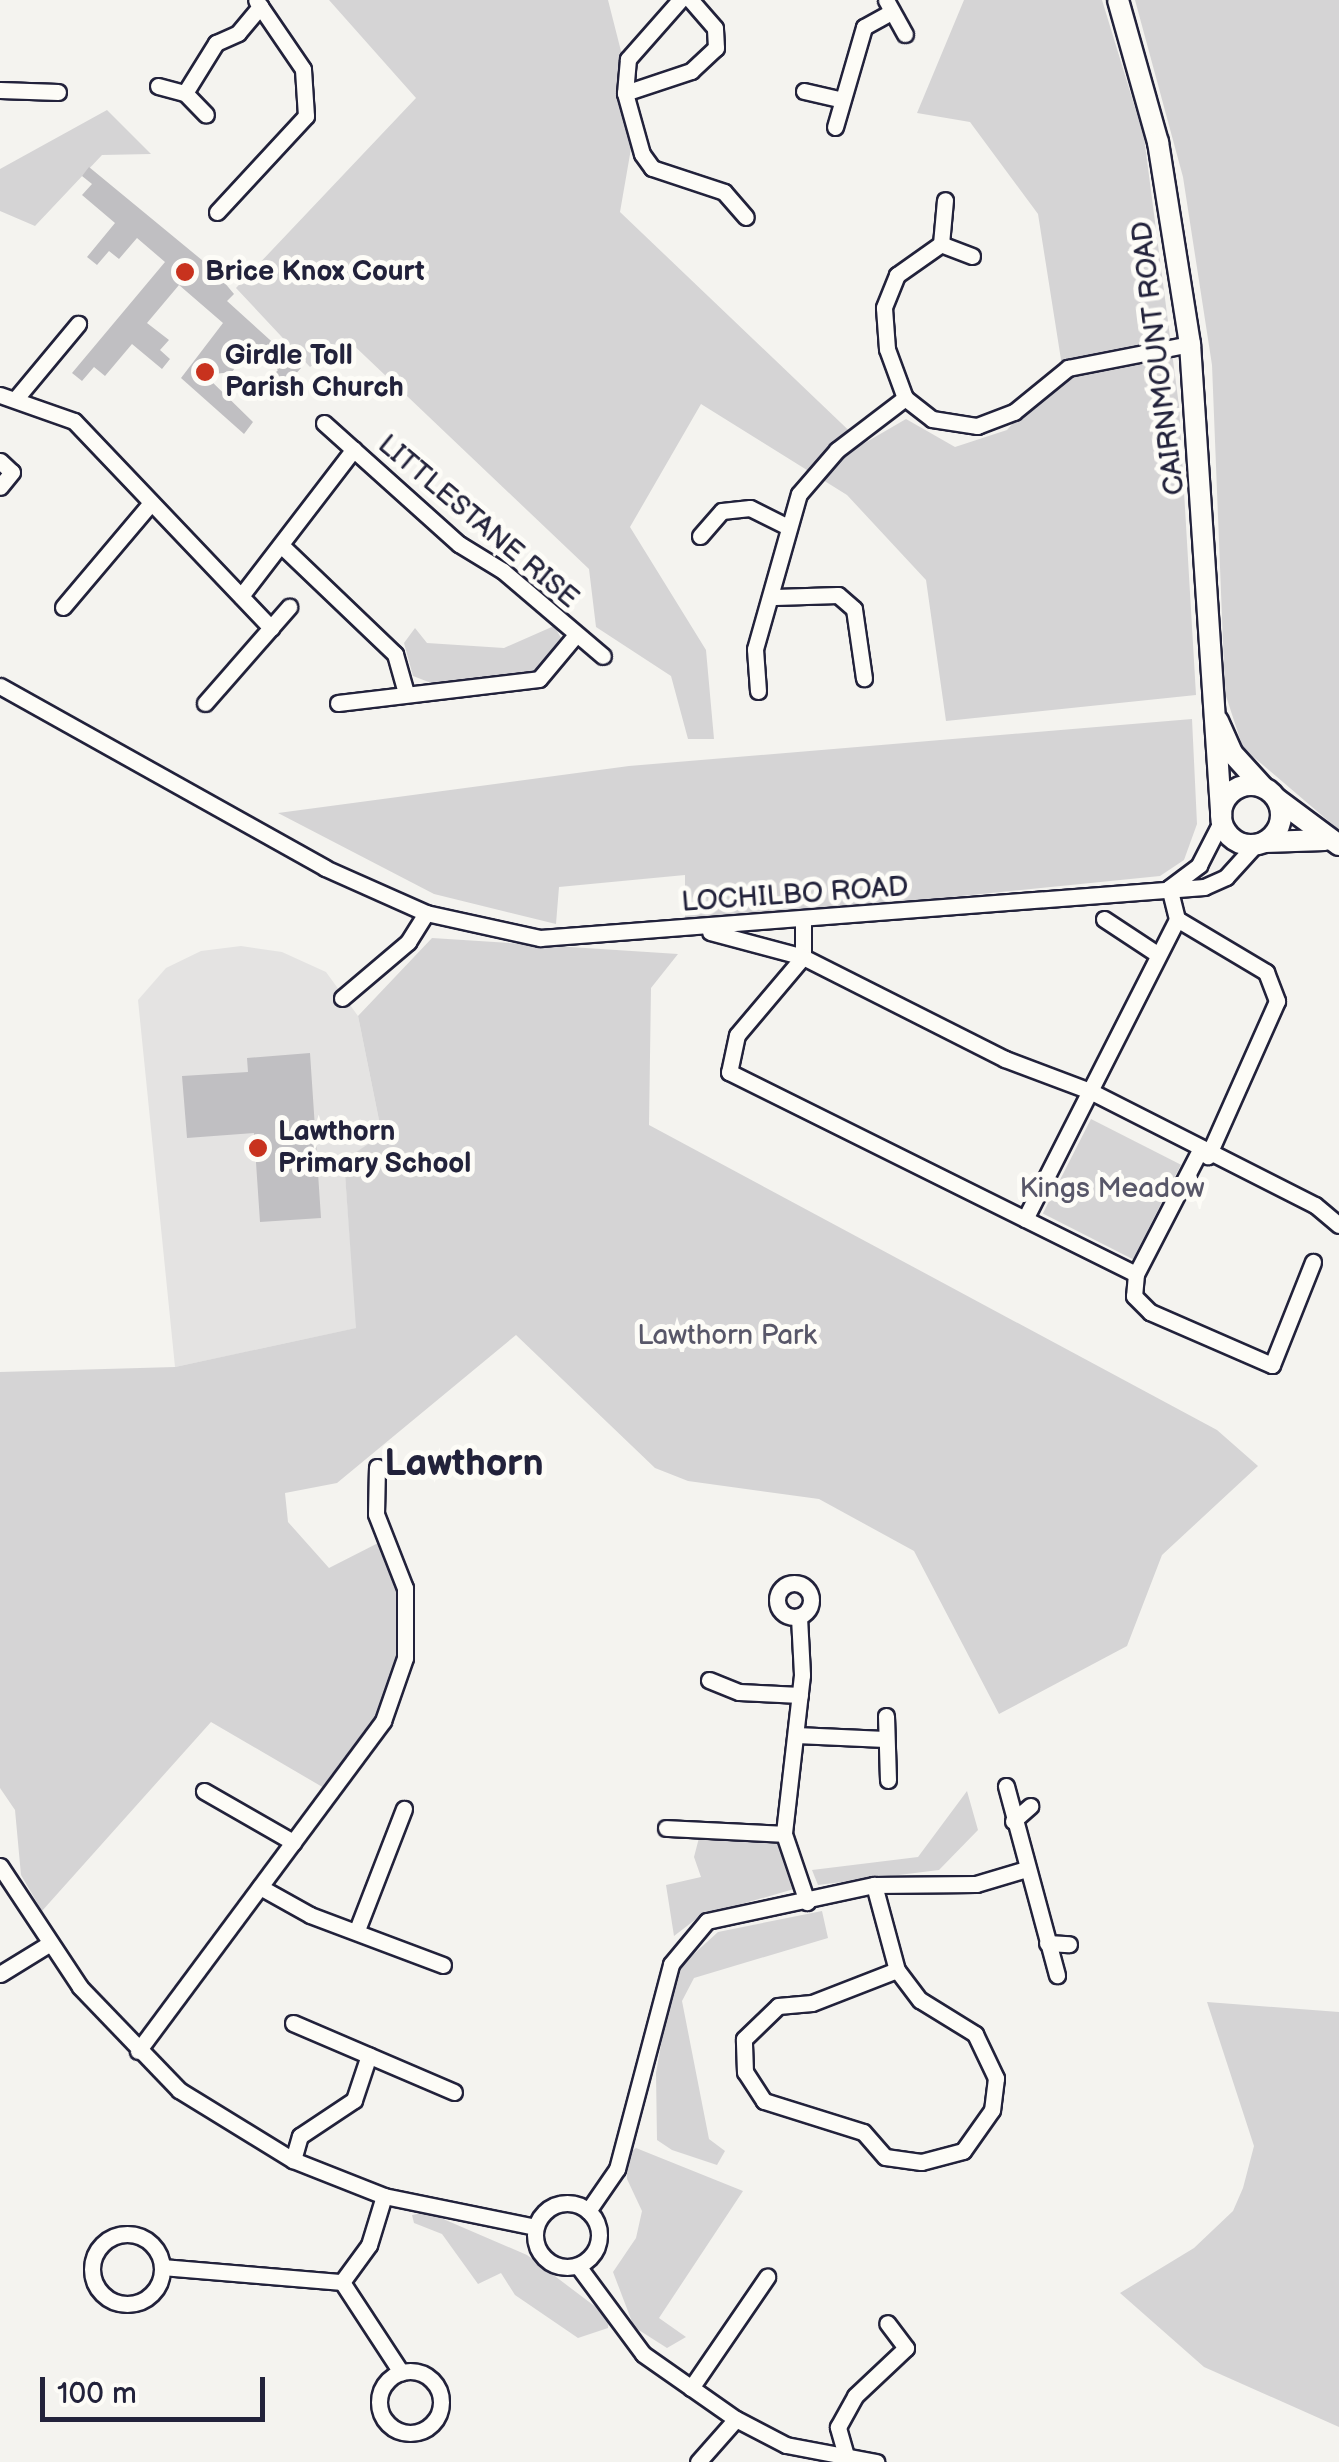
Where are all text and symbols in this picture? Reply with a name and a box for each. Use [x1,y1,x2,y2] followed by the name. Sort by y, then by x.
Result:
[1126,219,1192,497] street label: CAIRNMOUNT ROAD
[205,255,425,289] place label: Brice Knox Court
[174,261,196,283] marker: Brice Knox Court
[225,339,404,405] place label: Girdle Toll Parish Church
[194,361,216,383] marker: Girdle Toll Parish Church
[371,428,585,616] street label: LITTLESTANE RISE
[680,870,910,920] street label: LOCHILBO ROAD
[278,1115,472,1181] place label: Lawthorn Primary School
[247,1137,269,1159] marker: Lawthorn Primary School
[1019,1172,1205,1206] park label: Kings Meadow
[637,1319,817,1353] park label: Lawthorn Park
[384,1441,544,1487] district label: Lawthorn
[45,2357,270,2419] scale bar
[57,2376,137,2412] text: 100 m

